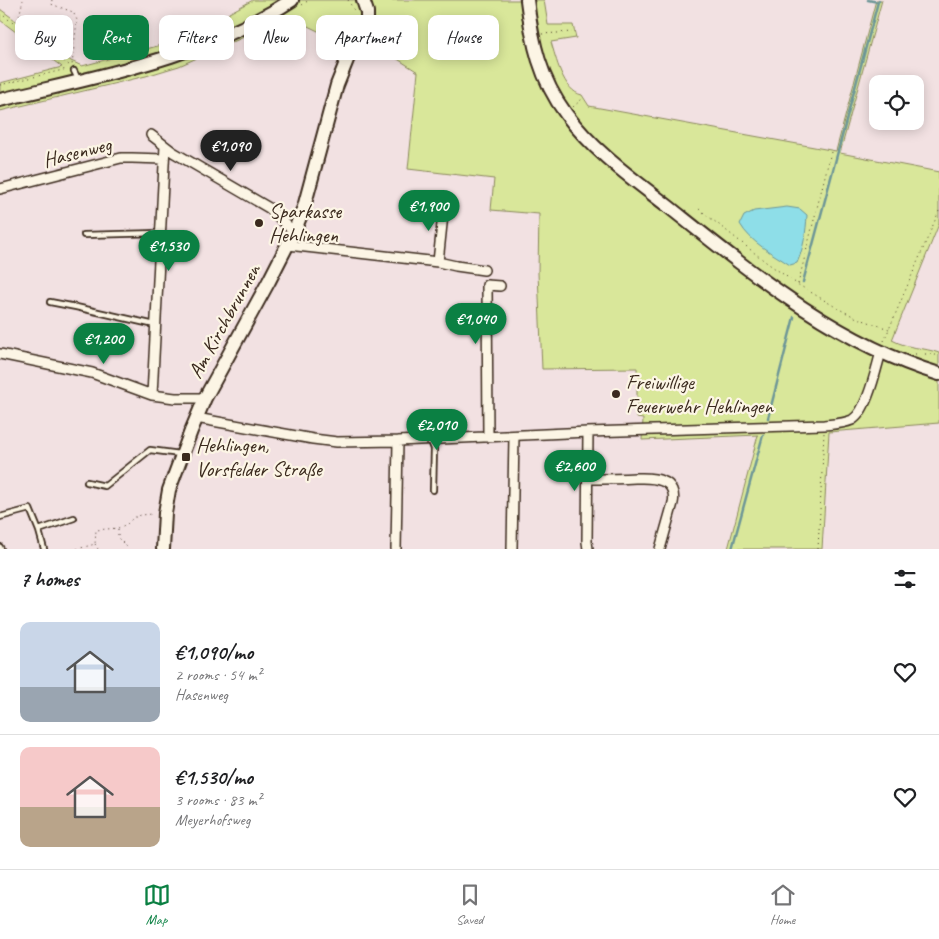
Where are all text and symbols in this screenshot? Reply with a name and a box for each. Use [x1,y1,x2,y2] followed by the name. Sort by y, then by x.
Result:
[15,15,73,60] chip: Buy
[83,15,149,60] chip: Rent
[159,15,234,60] chip: Filters
[244,15,306,60] chip: New
[316,15,418,60] chip: Apartment
[428,15,499,60] chip: House
[869,75,924,130] map controls
[869,75,924,130] button: locate
[190,130,272,172] pin: €1,090
[40,131,115,173] street label: Hasenweg
[212,136,250,156] text: €1,090
[388,190,470,232] pin: €1,900
[410,196,448,216] text: €1,900
[269,198,342,248] place label: Sparkasse Hehlingen
[253,217,265,229] marker: Sparkasse Hehlingen
[128,230,210,272] pin: €1,530
[150,236,188,256] text: €1,530
[182,258,267,383] street label: Am Kirchbrunnen
[435,302,517,345] pin: €1,040
[456,309,496,329] text: €1,040
[63,322,145,365] pin: €1,200
[84,329,124,349] text: €1,200
[626,369,774,419] place label: Freiwillige Feuerwehr Hehlingen
[610,388,622,400] marker: Freiwillige Feuerwehr Hehlingen
[396,408,478,451] pin: €2,010
[417,415,457,435] text: €2,010
[196,432,324,482] place label: Hehlingen, Vorsfelder Straße
[534,450,616,492] pin: €2,600
[180,451,192,463] marker: Hehlingen, Vorsfelder Straße
[555,456,595,476] text: €2,600
[891,565,919,593] icon: filters
[20,566,79,592] text: 7 homes
[175,639,253,665] text: €1,090/mo
[60,642,120,702] icon: home
[891,658,919,686] icon: heart
[175,665,261,685] text: 2 rooms · 54 m²
[175,685,228,705] text: Hasenweg
[175,764,253,790] text: €1,530/mo
[60,767,120,827] icon: home
[891,783,919,811] icon: heart
[175,790,261,810] text: 3 rooms · 83 m²
[175,810,250,830] text: Meyerhofsweg
[143,881,171,928] tab: Map
[456,881,484,928] tab: Saved
[769,881,797,928] tab: Home

